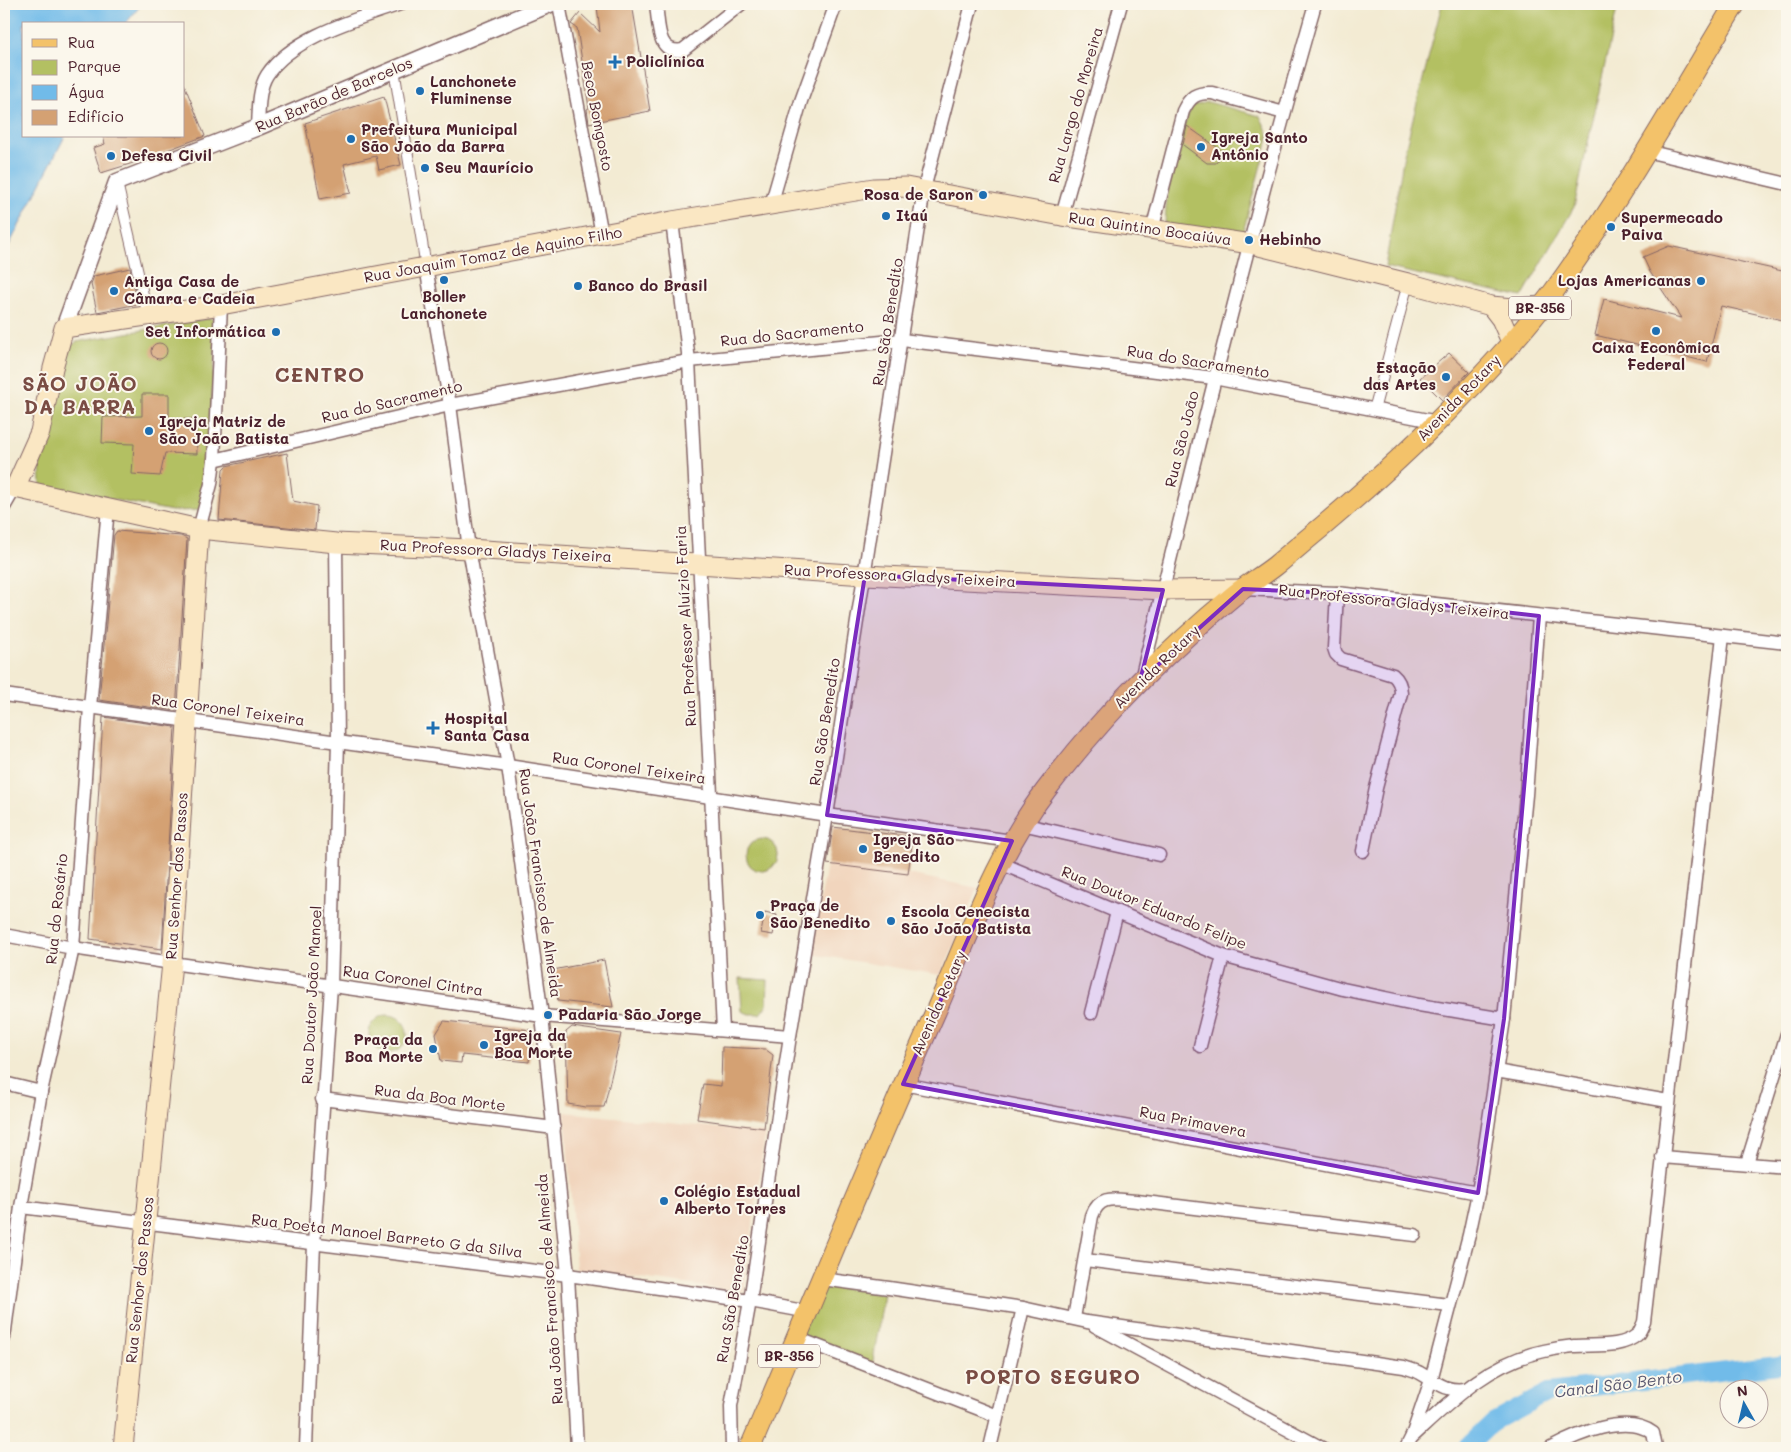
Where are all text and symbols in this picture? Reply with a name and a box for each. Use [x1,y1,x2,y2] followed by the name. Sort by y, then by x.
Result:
[22,22,185,138] legend
[1043,24,1107,185] street label: Rua Largo do Moreira
[68,32,95,52] text: Rua
[626,51,705,71] place label: Policlínica
[252,52,415,136] street label: Rua Barão de Barcelos
[608,55,622,69] marker: Policlínica
[68,56,121,76] text: Parque
[578,59,618,173] street label: Beco Bomgosto
[430,71,517,108] place label: Lanchonete Fluminense
[68,82,105,102] text: Água
[414,85,426,97] marker: Lanchonete Fluminense
[68,106,124,126] text: Edifício
[361,119,517,156] place label: Prefeitura Municipal São João da Barra
[1211,127,1308,164] place label: Igreja Santo Antônio
[345,133,357,145] marker: Prefeitura Municipal São João da Barra
[1195,141,1207,153] marker: Igreja Santo Antônio
[121,145,212,165] place label: Defesa Civil
[105,150,117,162] marker: Defesa Civil
[435,157,533,177] place label: Seu Maurício
[419,162,431,174] marker: Seu Maurício
[863,184,973,204] place label: Rosa de Saron
[977,189,989,201] marker: Rosa de Saron
[896,205,928,225] place label: Itaú
[1067,207,1233,249] street label: Rua Quintino Bocaiúva
[1621,207,1723,244] place label: Supermecado Paiva
[880,210,892,222] marker: Itaú
[362,221,624,287] street label: Rua Joaquim Tomaz de Aquino Filho
[1605,221,1617,233] marker: Supermecado Paiva
[1259,229,1321,249] place label: Hebinho
[1243,234,1255,246] marker: Hebinho
[867,256,907,387] street label: Rua São Benedito
[1558,270,1691,290] place label: Lojas Americanas
[124,271,255,308] place label: Antiga Casa de Câmara e Cadeia
[438,274,450,286] marker: Boller Lanchonete
[588,275,707,295] place label: Banco do Brasil
[1695,275,1707,287] marker: Lojas Americanas
[572,280,584,292] marker: Banco do Brasil
[108,285,120,297] marker: Antiga Casa de Câmara e Cadeia
[401,286,487,323] place label: Boller Lanchonete
[1509,296,1571,320] road number: BR-356
[719,316,865,350] street label: Rua do Sacramento
[145,321,266,341] place label: Set Informática
[1650,325,1662,337] marker: Caixa Econômica Federal
[270,326,282,338] marker: Set Informática
[1592,337,1720,374] place label: Caixa Econômica Federal
[1126,340,1271,382] street label: Rua do Sacramento
[1412,350,1505,445] street label: Avenida Rotary
[1363,357,1436,394] place label: Estação das Artes
[275,361,365,387] district label: CENTRO
[22,370,138,419] district label: SÃO JOÃO DA BARRA
[1440,371,1452,383] marker: Estação das Artes
[320,375,464,427] street label: Rua do Sacramento
[1159,388,1203,489] street label: Rua São João
[159,411,289,448] place label: Igreja Matriz de São João Batista
[143,425,155,437] marker: Igreja Matriz de São João Batista
[670,525,700,727] street label: Rua Professor Aluízio Faria
[380,534,612,566] street label: Rua Professora Gladys Teixeira
[784,559,1016,591] street label: Rua Professora Gladys Teixeira
[1278,579,1511,623] street label: Rua Professora Gladys Teixeira
[1109,620,1204,713] street label: Avenida Rotary
[804,656,844,787] street label: Rua São Benedito
[150,688,306,730] street label: Rua Coronel Teixeira
[444,708,530,745] place label: Hospital Santa Casa
[426,721,440,735] marker: Hospital Santa Casa
[551,746,707,788] street label: Rua Coronel Teixeira
[515,767,567,999] street label: Rua João Francisco de Almeida
[160,792,192,960] street label: Rua Senhor dos Passos
[873,829,954,866] place label: Igreja São Benedito
[857,843,869,855] marker: Igreja São Benedito
[40,852,72,965] street label: Rua do Rosário
[1059,861,1250,953] street label: Rua Doutor Eduardo Felipe
[770,895,870,932] place label: Praça de São Benedito
[901,901,1031,938] place label: Escola Cenecista São João Batista
[296,905,326,1085] street label: Rua Doutor João Manoel
[754,909,766,921] marker: Praça de São Benedito
[885,915,897,927] marker: Escola Cenecista São João Batista
[906,947,970,1058] street label: Avenida Rotary
[342,960,484,1000] street label: Rua Coronel Cintra
[558,1004,702,1024] place label: Padaria São Jorge
[542,1009,554,1021] marker: Padaria São Jorge
[494,1025,573,1062] place label: Igreja da Boa Morte
[345,1029,423,1066] place label: Praça da Boa Morte
[478,1039,490,1051] marker: Igreja da Boa Morte
[427,1043,439,1055] marker: Praça da Boa Morte
[373,1079,507,1115] street label: Rua da Boa Morte
[1138,1101,1248,1141] street label: Rua Primavera
[531,1173,567,1405] street label: Rua João Francisco de Almeida
[674,1181,800,1218] place label: Colégio Estadual Alberto Torres
[658,1195,670,1207] marker: Colégio Estadual Alberto Torres
[120,1196,158,1364] street label: Rua Senhor dos Passos
[250,1208,524,1262] street label: Rua Poeta Manoel Barreto G da Silva
[711,1233,753,1364] street label: Rua São Benedito
[758,1344,820,1368] road number: BR-356
[965,1363,1141,1389] district label: PORTO SEGURO
[1553,1365,1683,1402] water label: Canal São Bento
[1718,1380,1768,1430] north arrow
[1736,1380,1749,1401] text: N

